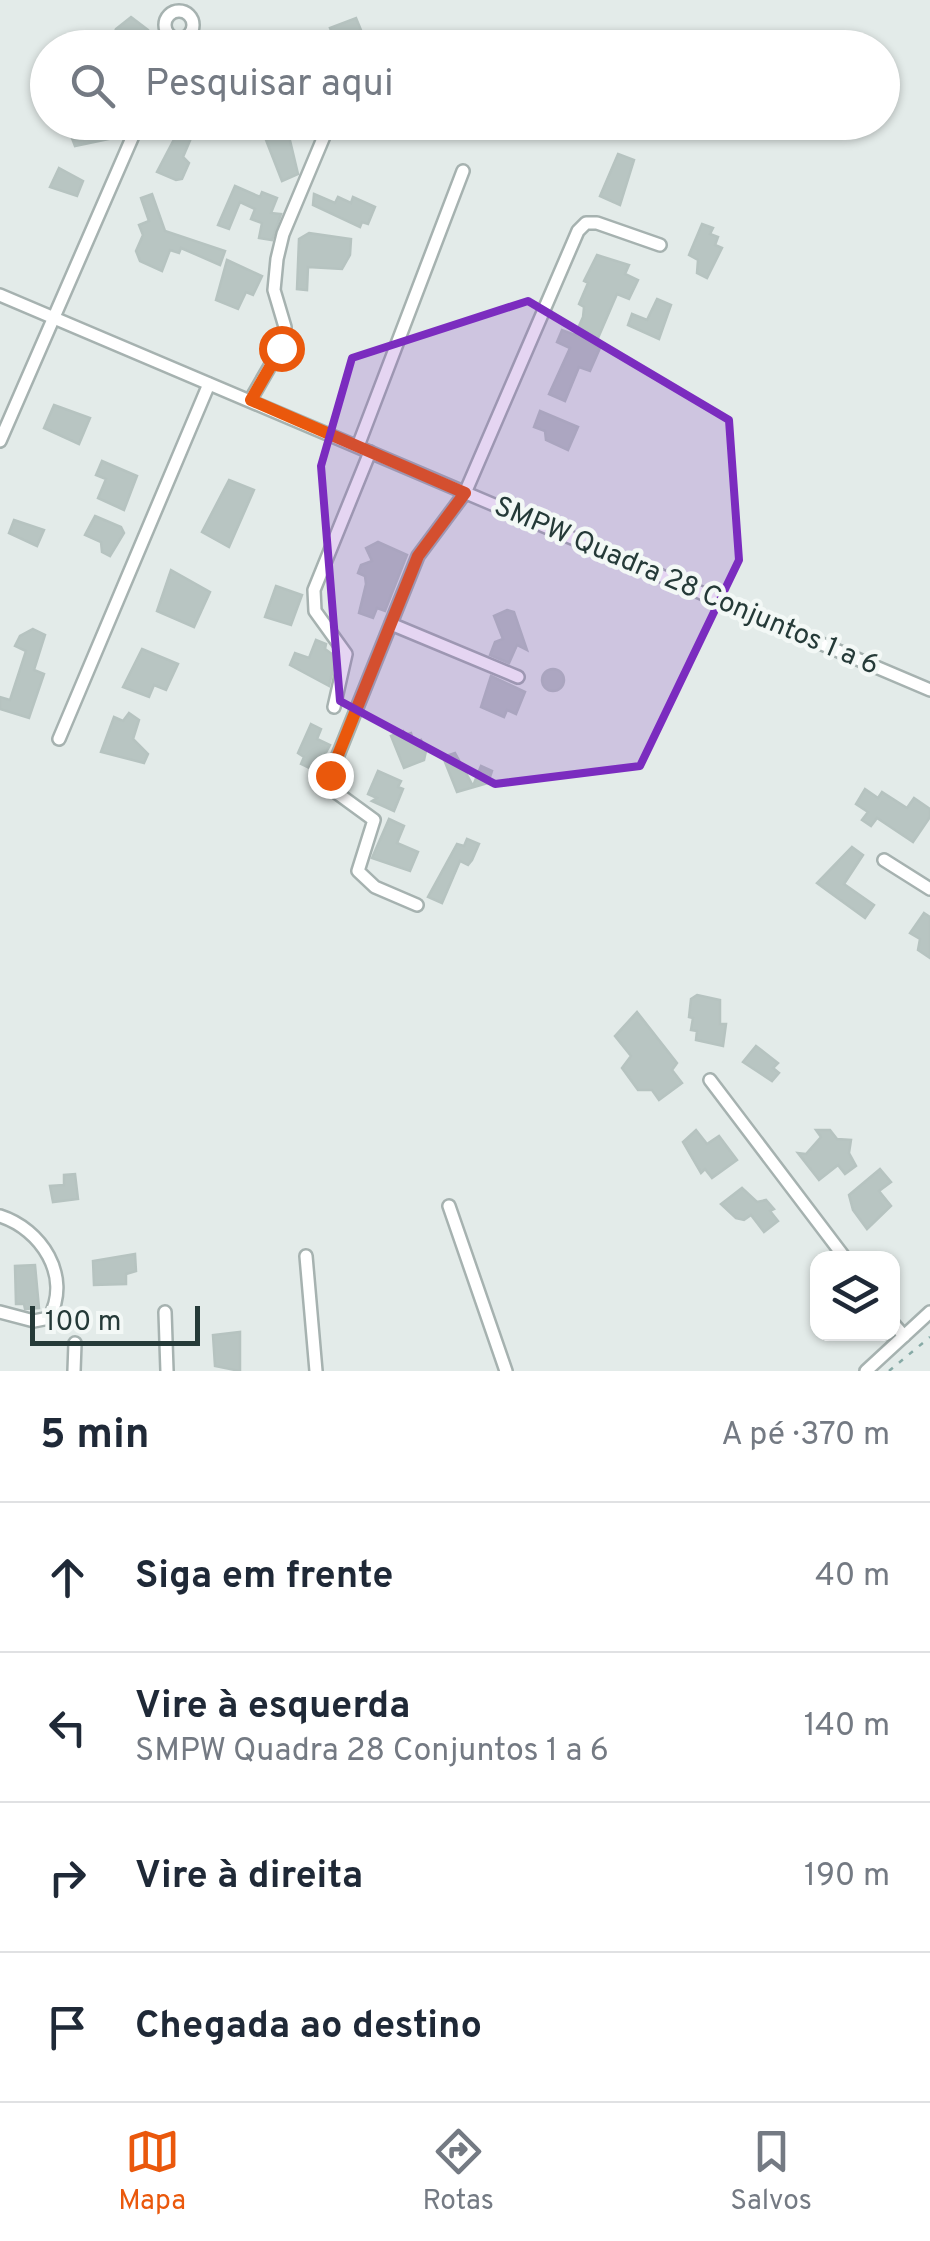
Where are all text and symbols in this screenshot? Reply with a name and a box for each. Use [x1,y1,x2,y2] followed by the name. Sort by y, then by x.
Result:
[30,30,900,140] search box
[65,58,120,113] icon: search
[145,61,394,110] text: Pesquisar aqui
[259,326,305,372] route start
[488,489,884,685] street label: SMPW Quadra 28 Conjuntos 1 a 6
[308,753,354,799] route end
[810,1251,900,1341] map controls
[810,1251,900,1341] button: layers
[30,1301,200,1346] scale bar
[45,1305,121,1341] text: 100 m
[40,1410,150,1463] text: 5 min
[721,1416,890,1456] text: A pé · 370 m
[40,1550,95,1605] icon: ahead
[135,1553,394,1602] text: Siga em frente
[815,1557,890,1597] text: 40 m
[135,1683,410,1732] text: Vire à esquerda
[40,1700,95,1755] icon: left
[804,1707,890,1747] text: 140 m
[135,1732,609,1772] text: SMPW Quadra 28 Conjuntos 1 a 6
[40,1850,95,1905] icon: right
[135,1853,363,1902] text: Vire à direita
[804,1857,890,1897] text: 190 m
[40,2000,95,2055] icon: arrive
[135,2003,482,2052] text: Chegada ao destino
[118,2124,186,2220] tab: Mapa
[422,2124,494,2220] tab: Rotas
[730,2124,812,2220] tab: Salvos

